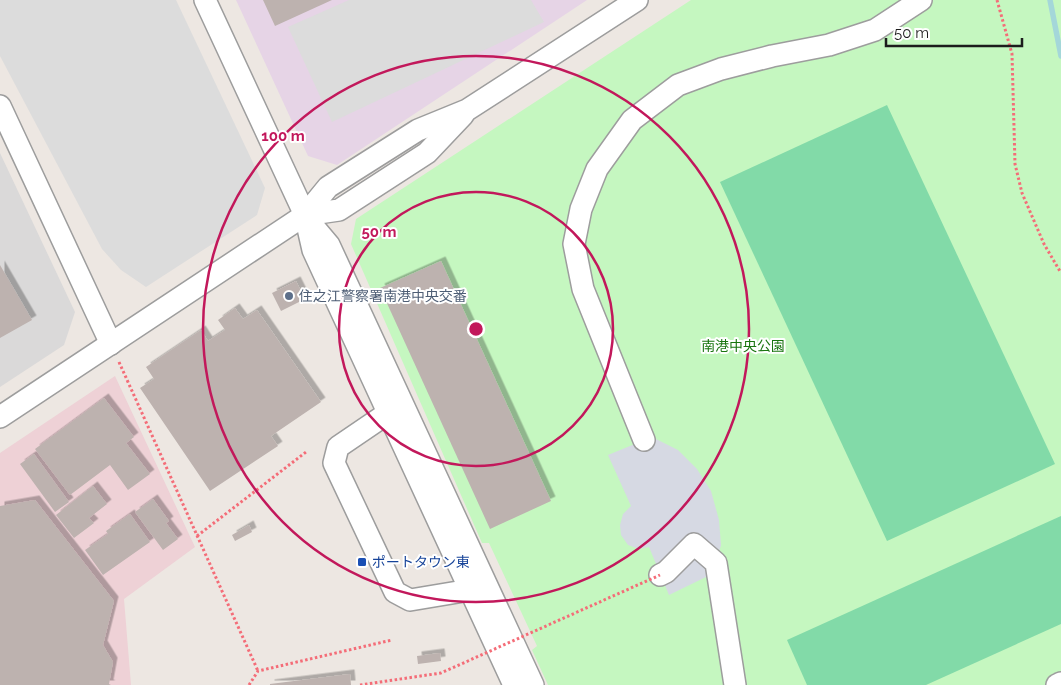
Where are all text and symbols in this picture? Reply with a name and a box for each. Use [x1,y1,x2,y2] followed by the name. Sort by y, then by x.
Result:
[886,15,1022,47] scale bar
[894,24,929,42] text: 50 m
[261,127,305,145] text: 100 m
[361,223,397,241] text: 50 m
[299,288,467,304] place label: 住之江警察署南港中央交番
[283,290,295,302] marker: 住之江警察署南港中央交番
[467,320,485,338] centre of rings
[701,338,785,354] park label: 南港中央公園
[372,554,470,570] place label: ポートタウン東
[356,556,368,568] marker: ポートタウン東

